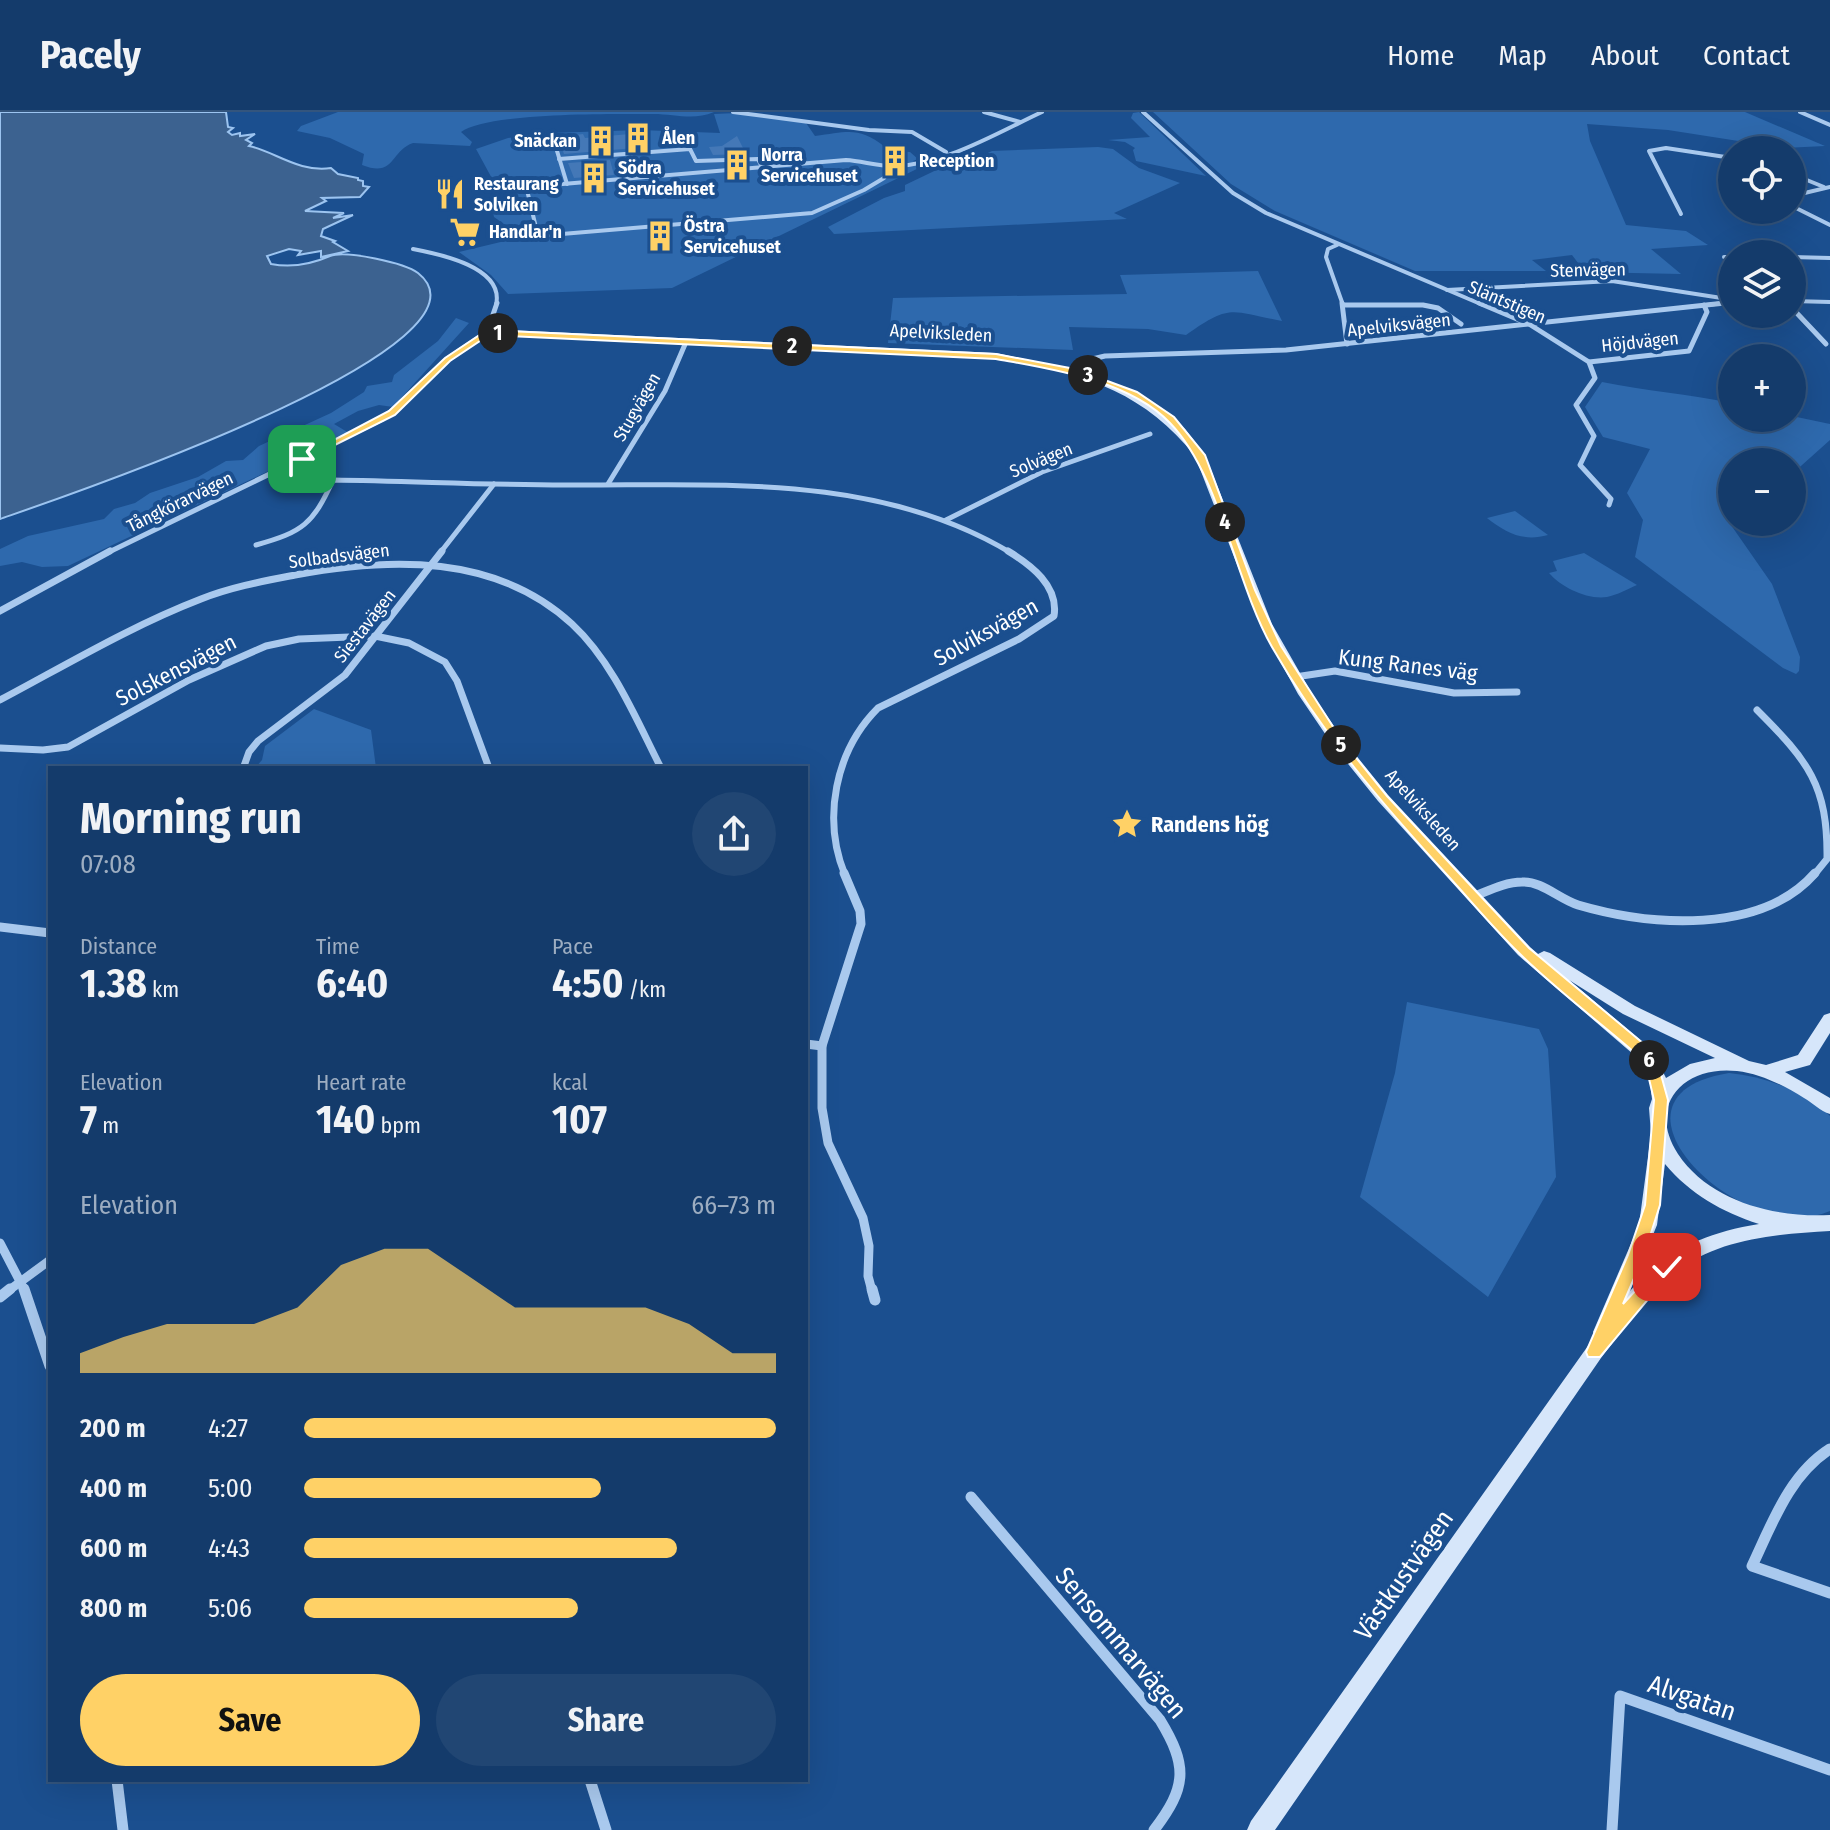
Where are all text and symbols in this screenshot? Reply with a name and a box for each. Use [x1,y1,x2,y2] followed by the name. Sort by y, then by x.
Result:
[40,32,141,78] text: Pacely
[1387,39,1454,72] text: Home
[1498,39,1547,72] text: Map
[1591,39,1659,72] text: About
[1703,39,1790,72] text: Contact
[621,121,655,155] building icon: Ålen
[584,124,618,158] building icon: Snäckan
[661,125,695,149] place label: Ålen
[514,130,577,152] place label: Snäckan
[1718,136,1806,536] map controls
[1718,136,1806,224] button: locate
[761,144,859,187] place label: Norra Servicehuset
[878,144,912,178] building icon: Reception
[720,148,754,182] building icon: Norra Servicehuset
[919,150,994,172] place label: Reception
[618,157,716,200] place label: Södra Servicehuset
[577,161,611,195] building icon: Södra Servicehuset
[474,173,559,216] place label: Restaurang Solviken
[433,177,467,211] restaurant icon: Restaurang Solviken
[448,215,482,249] supermarket icon: Handlar'n
[684,215,782,258] place label: Östra Servicehuset
[643,219,677,253] building icon: Östra Servicehuset
[489,221,562,243] place label: Handlar'n
[1718,240,1806,328] button: layers
[1550,258,1626,282] street label: Stenvägen
[1465,276,1549,328] street label: Släntstigen
[1346,309,1452,341] street label: Apelviksvägen
[478,313,518,353] pin: 1
[493,319,503,346] text: 1
[889,319,993,347] street label: Apelviksleden
[772,326,812,366] pin: 2
[1600,327,1680,357] street label: Höjdvägen
[787,332,797,359] text: 2
[1718,344,1806,432] button: +
[1068,355,1108,395] pin: 3
[1083,361,1093,388] text: 3
[609,369,665,445] street label: Stugvägen
[268,425,336,493] pin
[280,437,324,481] icon: arrive
[1006,437,1076,483] street label: Solvägen
[1718,448,1806,536] button: −
[123,467,237,537] street label: Tångkörarvägen
[1205,502,1245,542] pin: 4
[1219,508,1231,535] text: 4
[287,539,391,573] street label: Solbadsvägen
[329,585,401,667] street label: Siestavägen
[929,592,1043,672] street label: Solviksvägen
[111,628,241,712] street label: Solskensvägen
[1337,643,1480,687] street label: Kung Ranes väg
[1321,725,1361,765] pin: 5
[1336,731,1346,758] text: 5
[1380,765,1466,855] street label: Apelviksleden
[80,792,302,845] text: Morning run
[692,792,776,876] button: share
[1110,807,1144,841] place icon: Randens hög
[1151,811,1269,838] place label: Randens hög
[80,849,136,880] text: 07:08
[80,933,157,960] text: Distance
[316,933,360,960] text: Time
[552,933,593,960] text: Pace
[80,960,147,1008] text: 1.38
[316,960,388,1008] text: 6:40
[552,960,624,1008] text: 4:50
[147,976,179,1003] text: km
[624,976,666,1003] text: /km
[1629,1040,1669,1080] pin: 6
[1643,1046,1655,1073] text: 6
[80,1069,163,1096] text: Elevation
[316,1069,406,1096] text: Heart rate
[552,1069,588,1096] text: kcal
[80,1096,97,1144] text: 7
[316,1096,375,1144] text: 140
[552,1096,607,1144] text: 107
[97,1112,119,1139] text: m
[375,1112,421,1139] text: bpm
[80,1190,178,1221] text: Elevation
[691,1190,776,1221] text: 66–73 m
[1633,1233,1701,1301] pin
[1645,1245,1689,1289] icon: check
[80,1413,146,1444] text: 200 m
[208,1413,248,1444] text: 4:27
[80,1473,147,1504] text: 400 m
[208,1473,253,1504] text: 5:00
[1348,1504,1460,1646] street label: Västkustvägen
[80,1533,147,1564] text: 600 m
[208,1533,250,1564] text: 4:43
[1049,1561,1193,1725] street label: Sensommarvägen
[80,1593,147,1624] text: 800 m
[208,1593,252,1624] text: 5:06
[1644,1669,1740,1727] street label: Alvgatan
[80,1674,420,1766] button: Save
[436,1674,776,1766] button: Share

